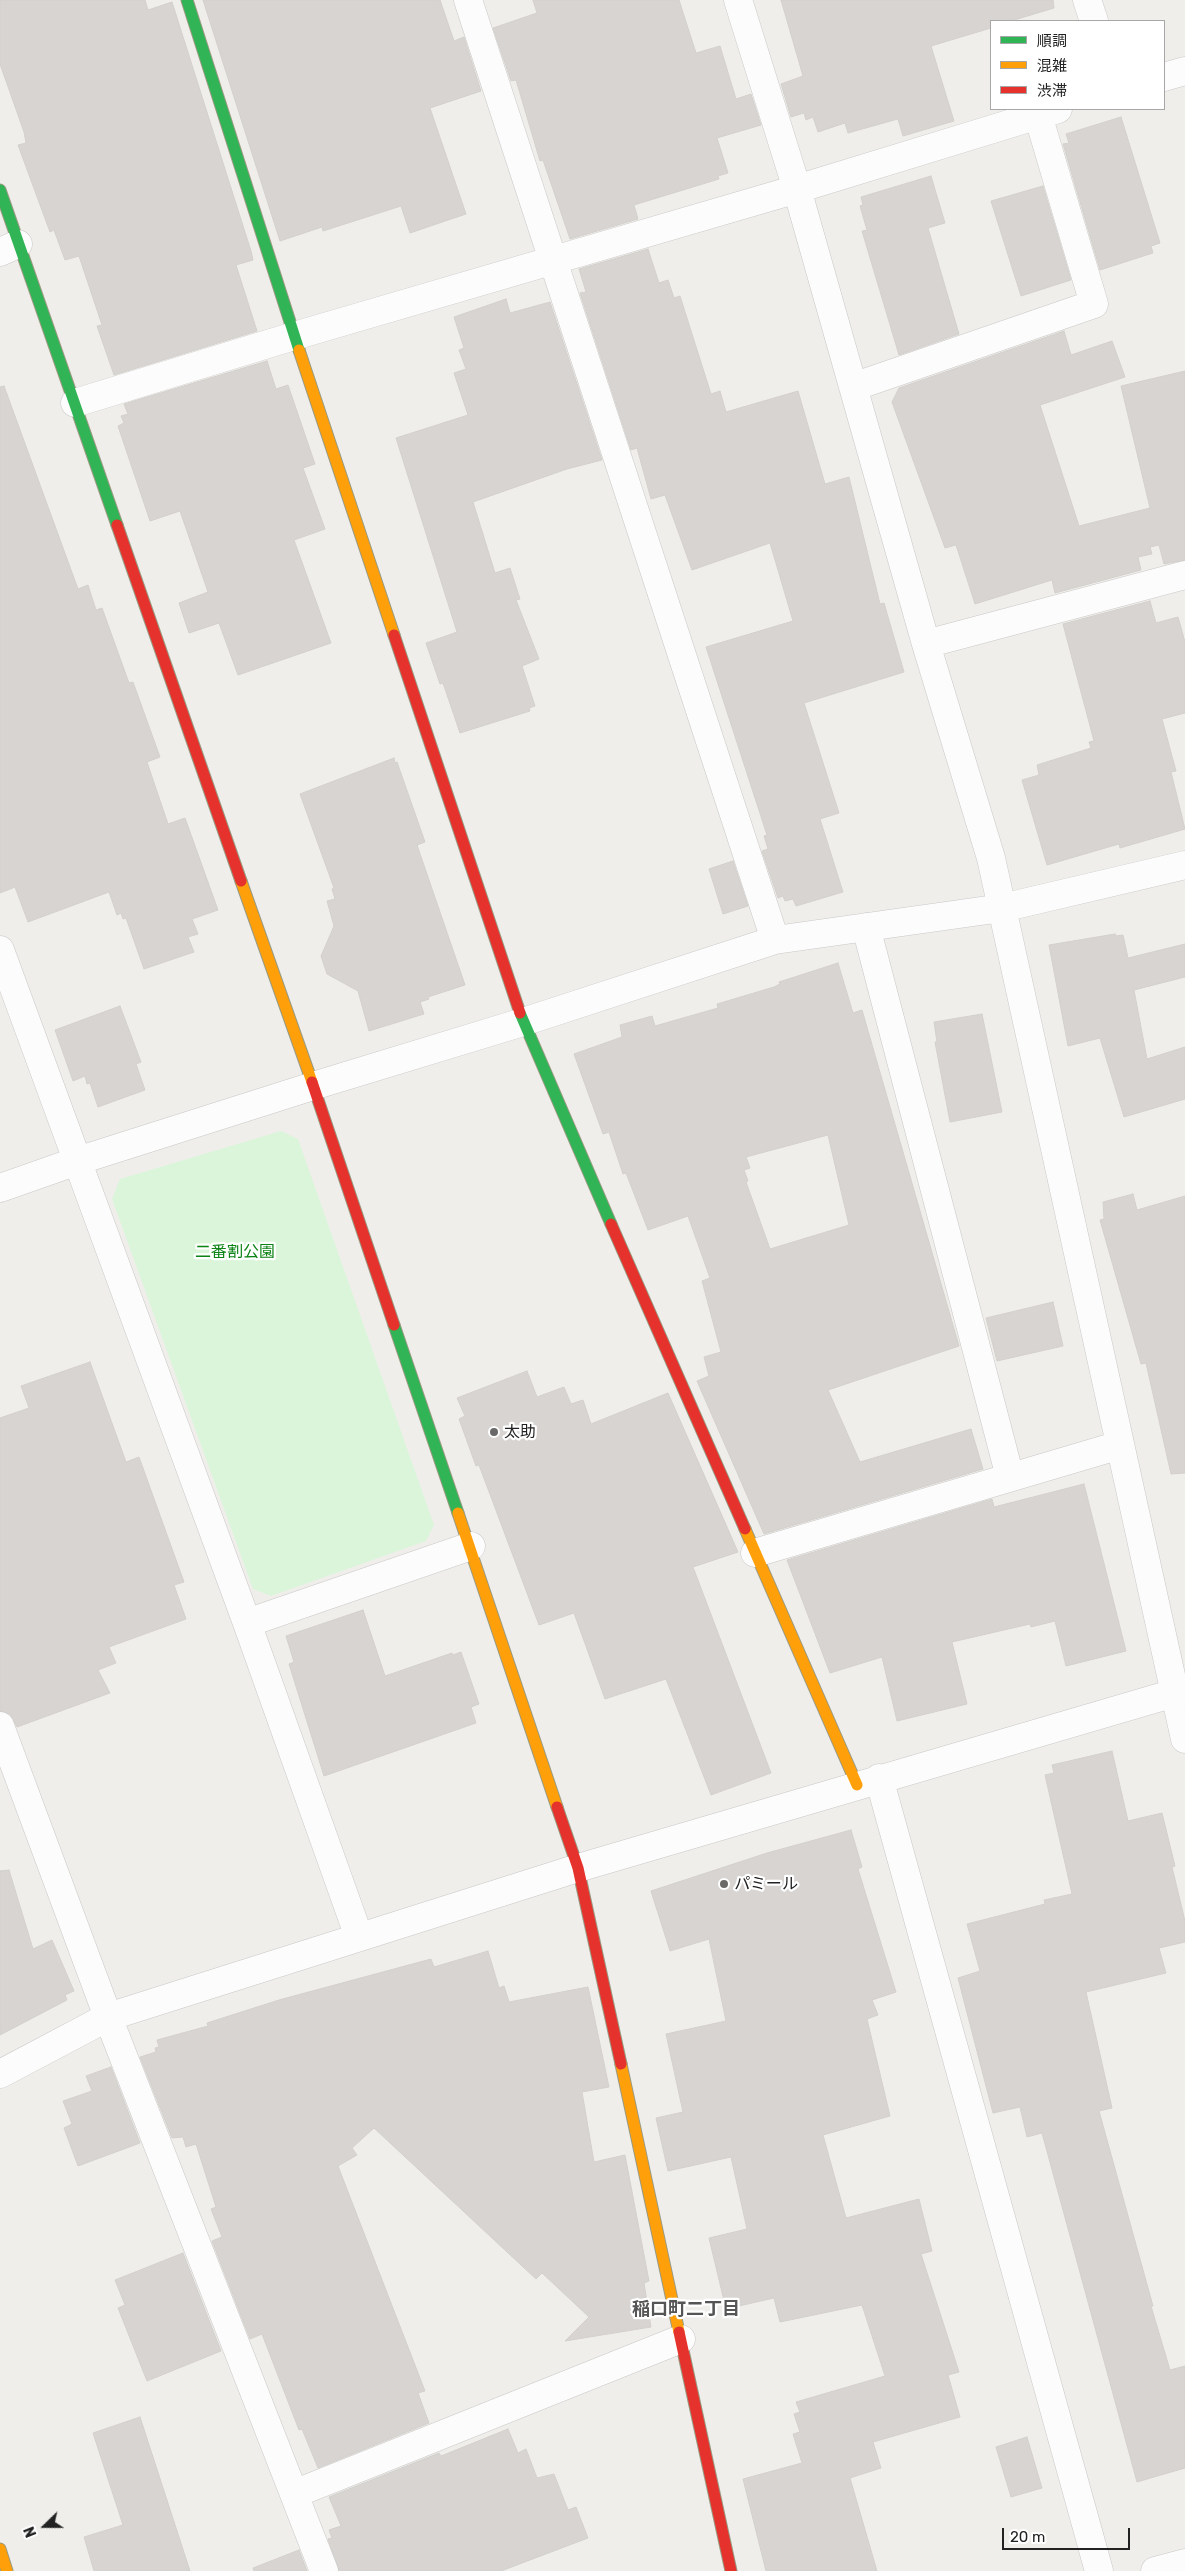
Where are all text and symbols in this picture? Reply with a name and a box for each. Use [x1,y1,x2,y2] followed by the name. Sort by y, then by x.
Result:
[990,20,1165,110] legend
[1037,32,1067,50] text: 順調
[1037,57,1067,75] text: 混雑
[1037,82,1067,100] text: 渋滞
[195,1242,275,1262] park label: 二番割公園
[504,1422,536,1442] place label: 太助
[488,1426,500,1438] marker: 太助
[734,1874,798,1894] place label: パミール
[718,1878,730,1890] marker: パミール
[632,2299,740,2321] district label: 稲口町二丁目
[20,2501,70,2551] north arrow
[1005,2518,1132,2550] scale bar
[21,2524,40,2540] text: N
[1010,2528,1045,2546] text: 20 m

